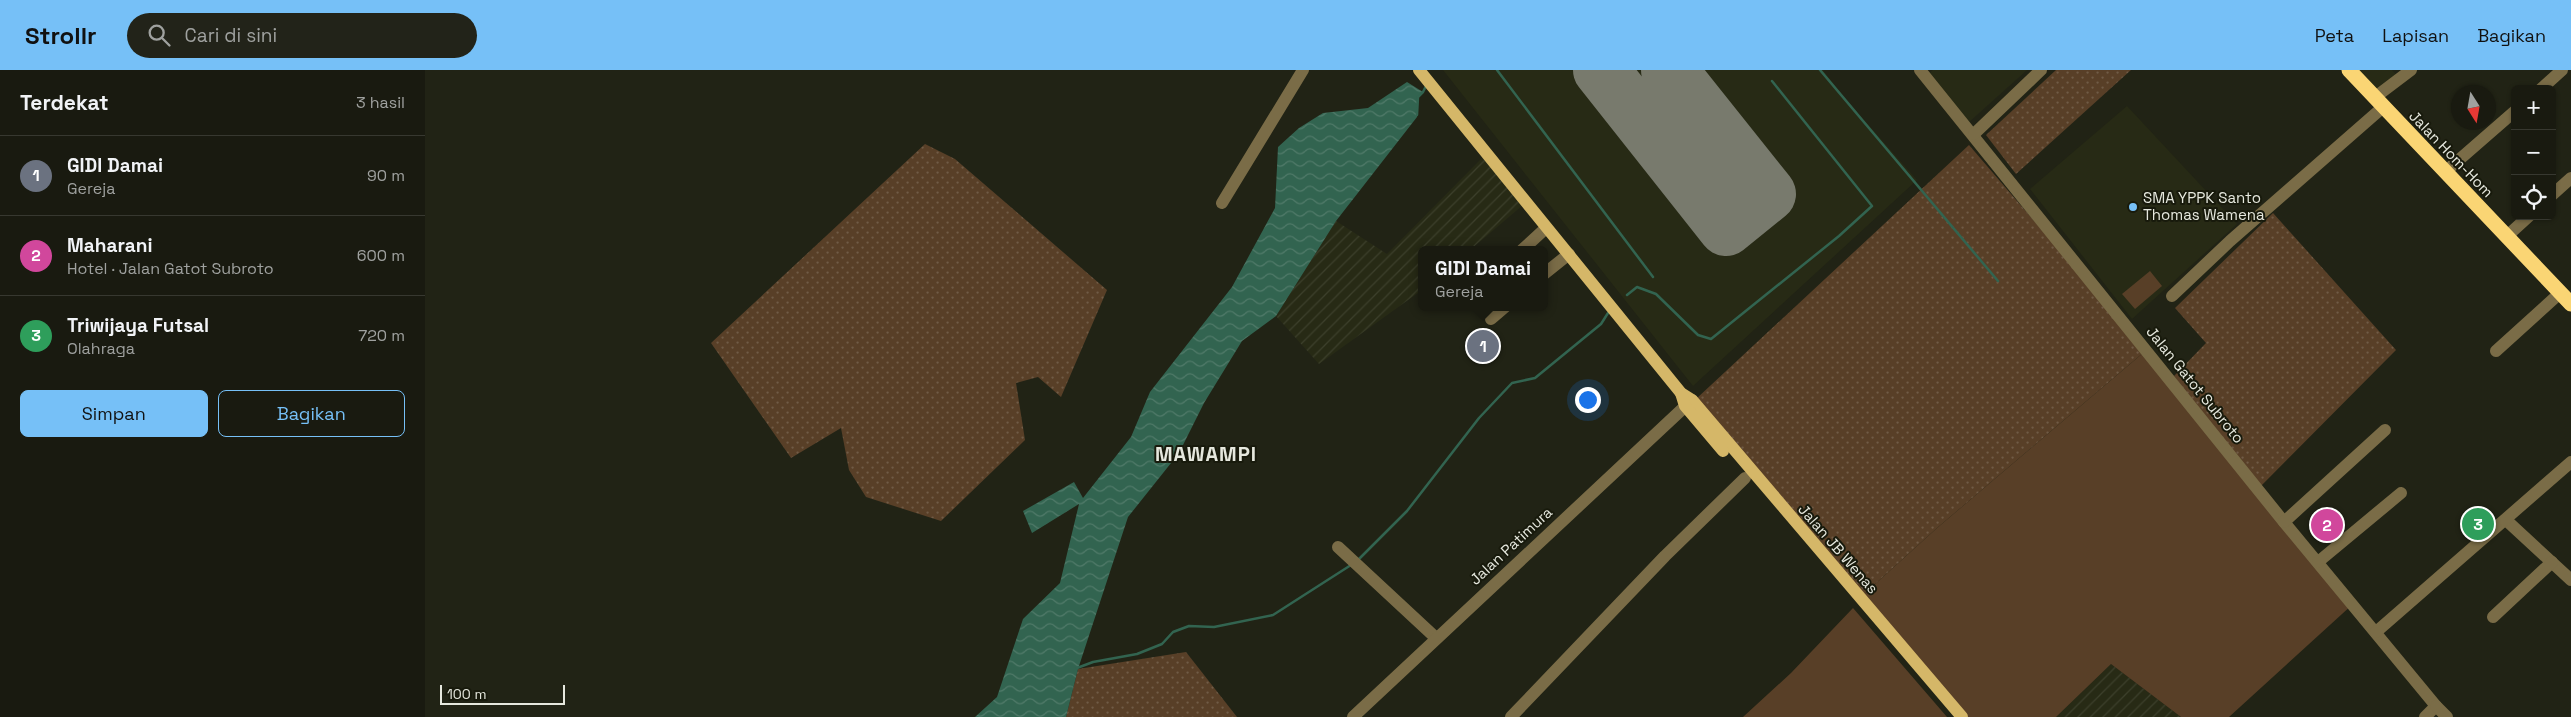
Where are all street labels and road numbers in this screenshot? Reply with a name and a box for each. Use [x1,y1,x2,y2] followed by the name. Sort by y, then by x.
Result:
[2405,106,2498,201] street label: Jalan Hom-Hom
[2142,322,2248,447] street label: Jalan Gatot Subroto
[1794,500,1883,597] street label: Jalan JB Wenas
[1465,502,1556,589] street label: Jalan Patimura

